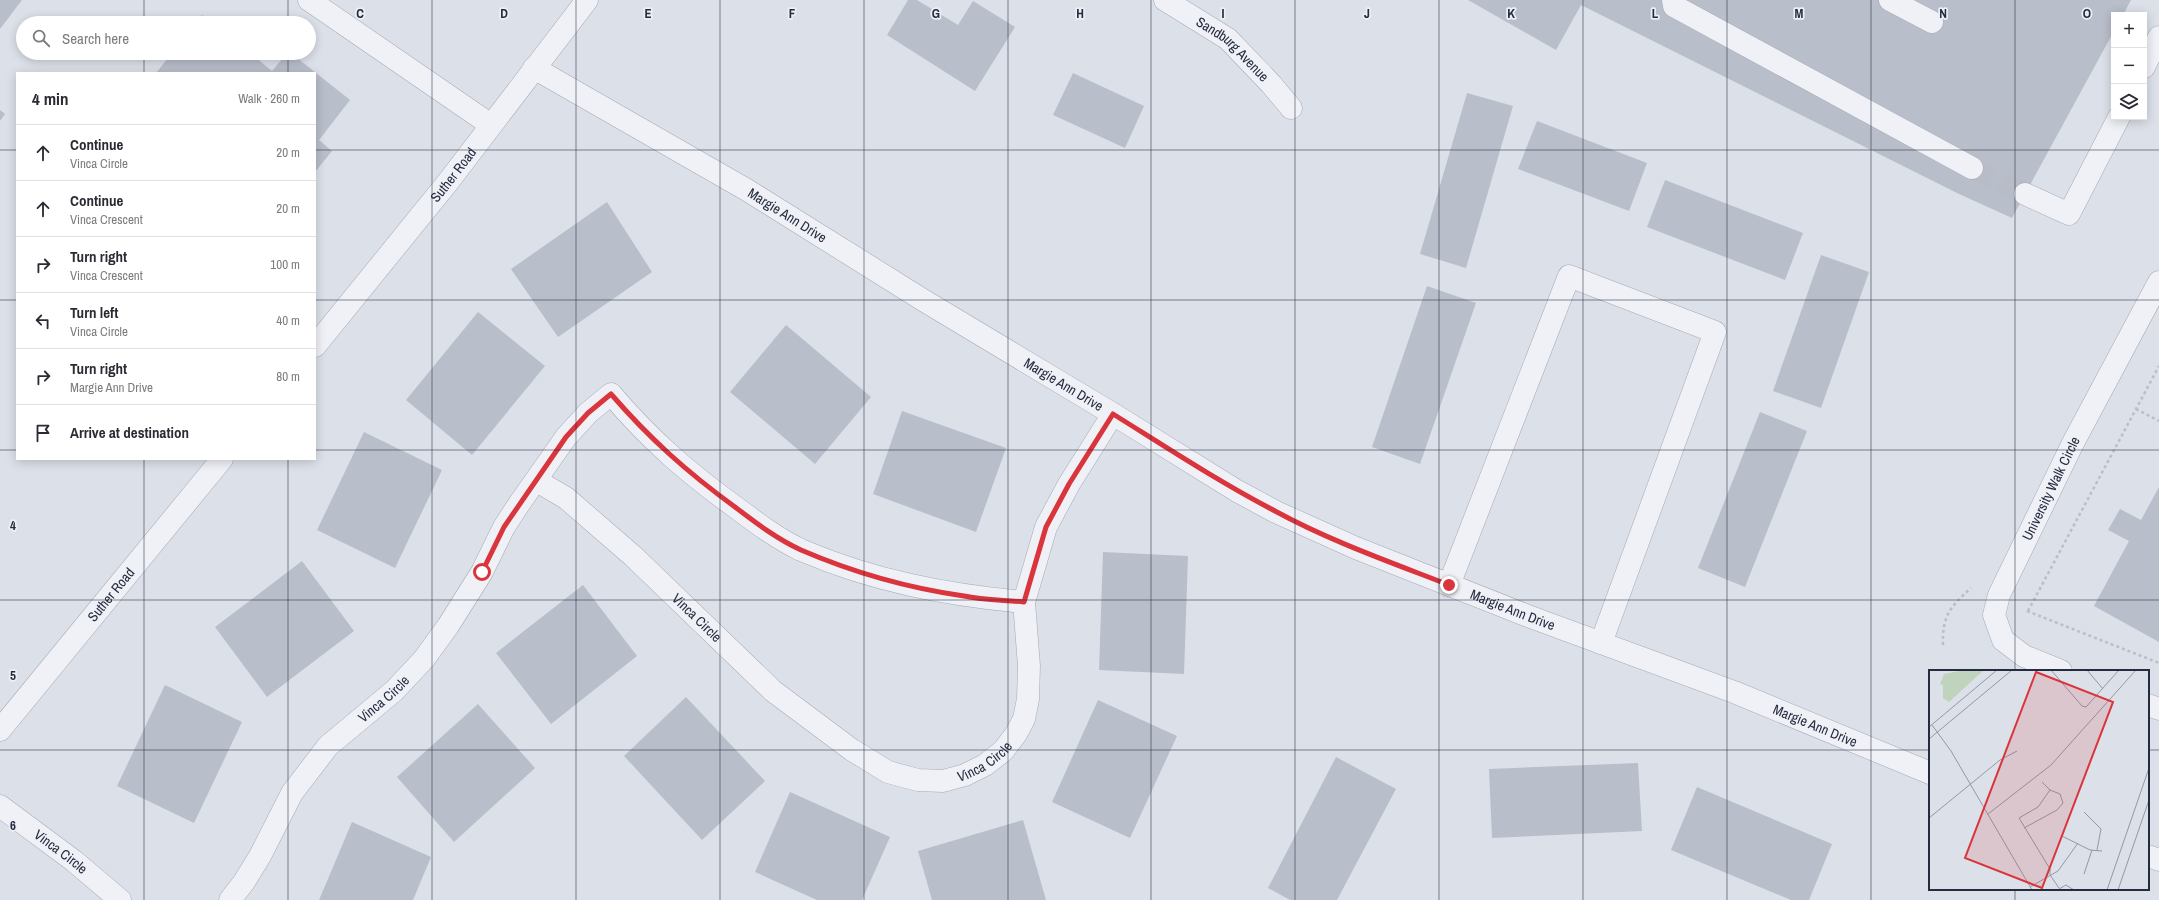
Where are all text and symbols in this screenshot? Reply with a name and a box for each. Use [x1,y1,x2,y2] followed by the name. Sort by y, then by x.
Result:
[356,5,364,22] text: C
[500,5,508,22] text: D
[644,5,652,22] text: E
[789,5,796,22] text: F
[932,5,940,22] text: G
[1076,5,1084,22] text: H
[1222,5,1225,22] text: I
[1364,5,1370,22] text: J
[1507,5,1515,22] text: K
[1652,5,1659,22] text: L
[1795,5,1804,22] text: M
[1939,5,1947,22] text: N
[2083,5,2091,22] text: O
[2111,12,2147,120] map controls
[2111,12,2147,48] button: +
[1193,13,1273,85] street label: Sandburg Avenue
[16,16,316,60] search box
[30,27,52,49] icon: search
[62,28,129,49] text: Search here
[2111,48,2147,84] button: −
[2111,84,2147,120] button: layers
[32,87,68,110] text: 4 min
[238,90,300,107] text: Walk · 260 m
[70,134,123,155] text: Continue
[32,142,54,164] icon: ahead
[276,144,300,161] text: 20 m
[426,144,480,206] street label: Suther Road
[70,155,128,172] text: Vinca Circle
[745,184,830,247] street label: Margie Ann Drive
[70,190,123,211] text: Continue
[32,198,54,220] icon: ahead
[276,200,300,217] text: 20 m
[70,211,143,228] text: Vinca Crescent
[70,246,127,267] text: Turn right
[32,254,54,276] icon: right
[270,256,300,273] text: 100 m
[70,267,143,284] text: Vinca Crescent
[70,302,118,323] text: Turn left
[32,310,54,332] icon: left
[276,312,300,329] text: 40 m
[70,323,128,340] text: Vinca Circle
[1021,354,1107,415] street label: Margie Ann Drive
[70,358,127,379] text: Turn right
[32,366,54,388] icon: right
[276,368,300,385] text: 80 m
[70,379,153,396] text: Margie Ann Drive
[32,422,54,444] icon: arrive
[70,422,189,443] text: Arrive at destination
[2018,433,2084,543] street label: University Walk Circle
[10,517,16,534] text: 4
[473,563,491,581] route start
[83,564,138,625] street label: Suther Road
[1440,576,1458,594] route end
[1468,585,1558,634] street label: Margie Ann Drive
[668,589,726,646] street label: Vinca Circle
[10,667,16,684] text: 5
[1929,670,2149,890] inset map
[354,672,413,726] street label: Vinca Circle
[1770,700,1860,751] street label: Margie Ann Drive
[955,738,1016,786] street label: Vinca Circle
[10,817,16,834] text: 6
[31,825,91,878] street label: Vinca Circle

